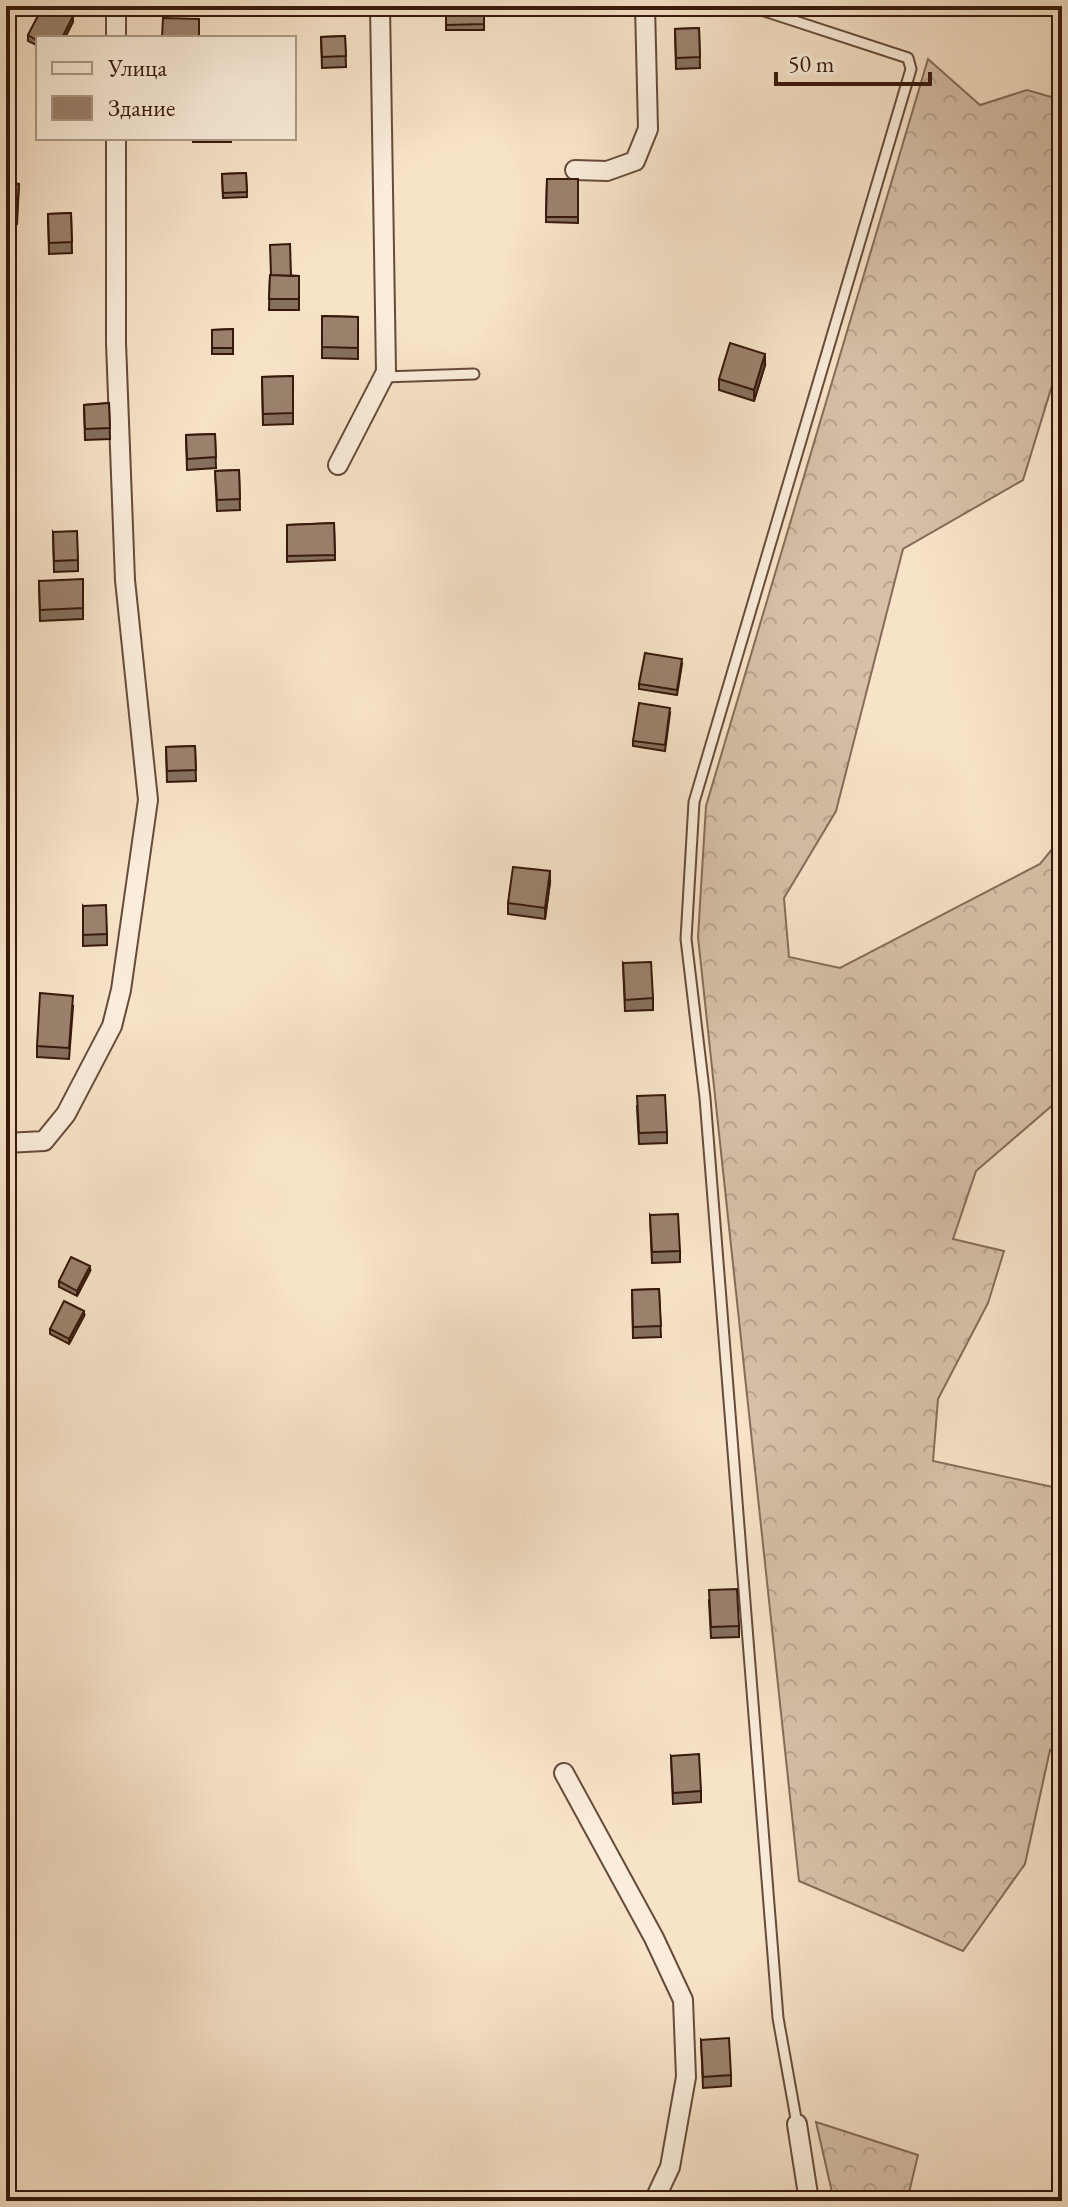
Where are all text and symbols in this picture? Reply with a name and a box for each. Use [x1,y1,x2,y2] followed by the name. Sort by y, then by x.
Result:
[36,36,296,140] legend
[776,36,930,86] scale bar
[788,48,835,79] text: 50 m
[107,52,167,83] text: Улица
[108,92,175,123] text: Здание

